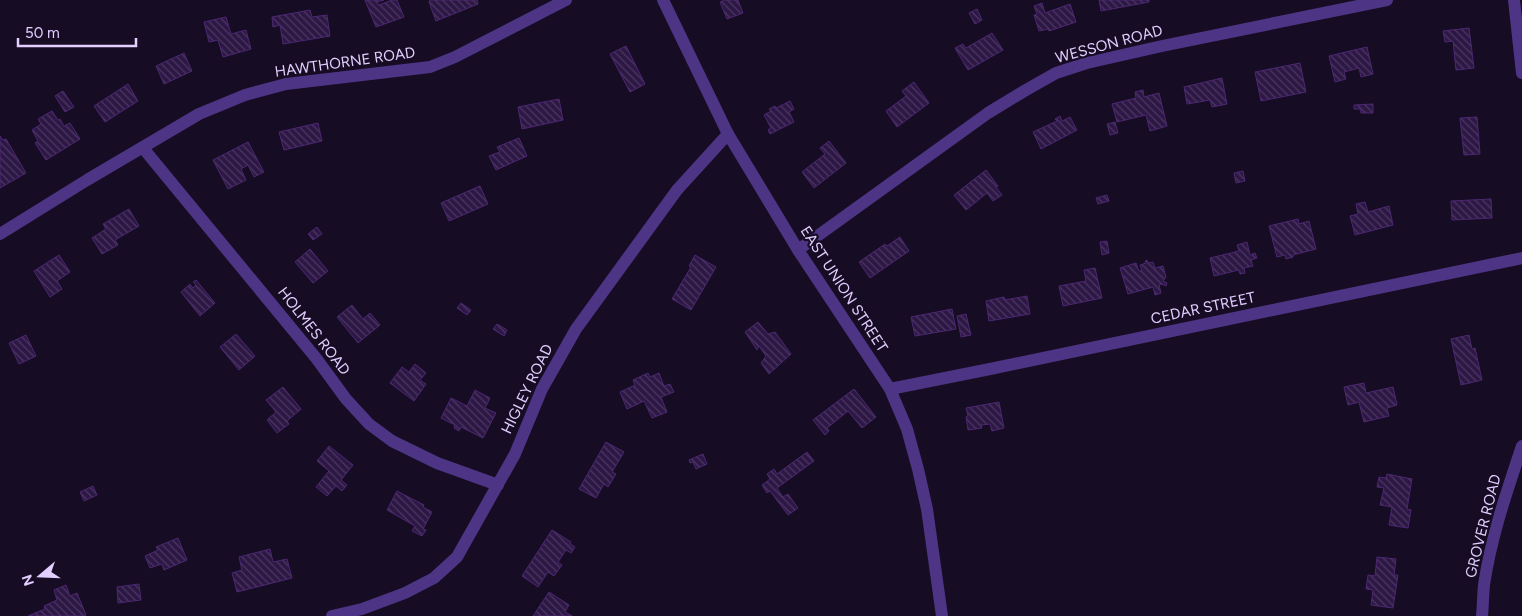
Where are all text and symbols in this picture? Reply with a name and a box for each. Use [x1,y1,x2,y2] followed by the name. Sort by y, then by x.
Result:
[18,15,135,47] scale bar
[1053,21,1165,67] street label: WESSON ROAD
[25,24,60,42] text: 50 m
[274,43,416,81] street label: HAWTHORNE ROAD
[797,223,892,356] street label: EAST UNION STREET
[274,283,354,379] street label: HOLMES ROAD
[1149,288,1258,328] street label: CEDAR STREET
[497,341,557,437] street label: HIGLEY ROAD
[1461,472,1505,580] street label: GROVER ROAD
[15,551,65,601] north arrow
[18,572,38,588] text: N

